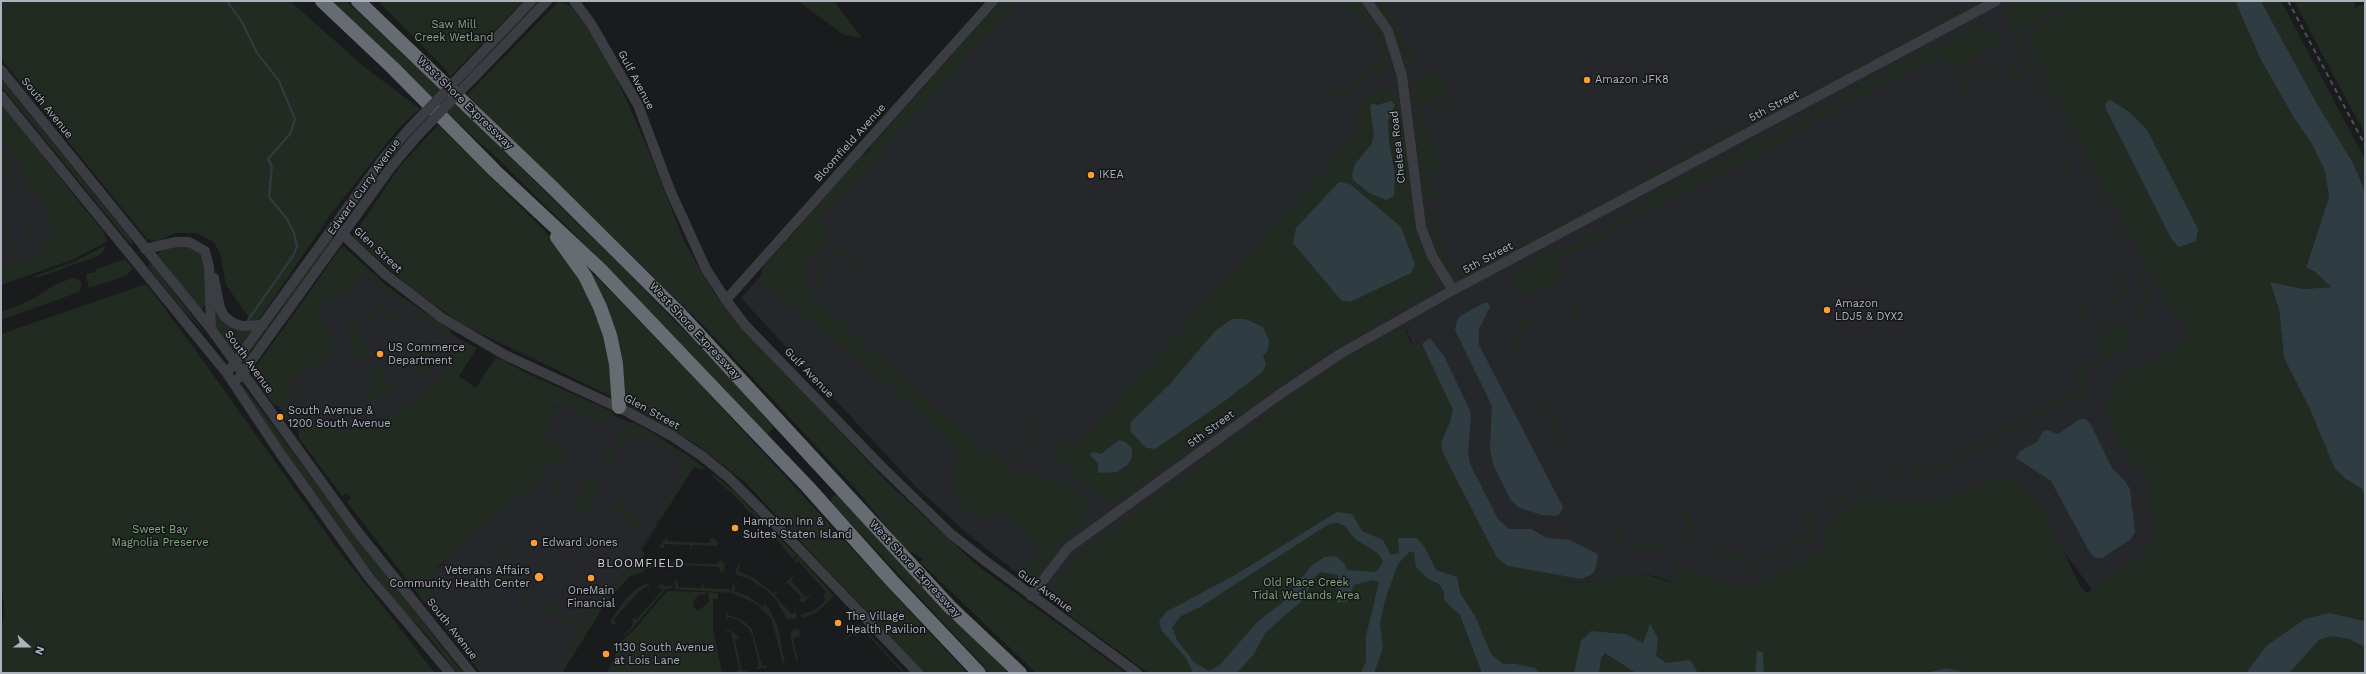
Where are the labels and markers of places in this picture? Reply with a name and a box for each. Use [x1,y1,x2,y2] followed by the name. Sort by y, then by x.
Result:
[1595,73,1669,87] place label: Amazon JFK8
[1582,75,1592,85] marker: Amazon JFK8
[1099,168,1124,182] place label: IKEA
[1086,170,1096,180] marker: IKEA
[1835,297,1904,323] place label: Amazon LDJ5 & DYX2
[1822,305,1832,315] marker: Amazon LDJ5 & DYX2
[388,341,465,367] place label: US Commerce Department
[375,349,385,359] marker: US Commerce Department
[288,404,391,430] place label: South Avenue & 1200 South Avenue
[275,412,285,422] marker: South Avenue & 1200 South Avenue
[743,515,852,541] place label: Hampton Inn & Suites Staten Island
[730,523,740,533] marker: Hampton Inn & Suites Staten Island
[542,536,618,550] place label: Edward Jones
[529,538,539,548] marker: Edward Jones
[389,564,530,590] place label: Veterans Affairs Community Health Center
[533,571,545,583] marker: Veterans Affairs Community Health Center
[586,573,596,583] marker: OneMain Financial
[567,584,615,610] place label: OneMain Financial
[846,610,926,636] place label: The Village Health Pavilion
[833,618,843,628] marker: The Village Health Pavilion
[614,641,714,667] place label: 1130 South Avenue at Lois Lane
[601,649,611,659] marker: 1130 South Avenue at Lois Lane

